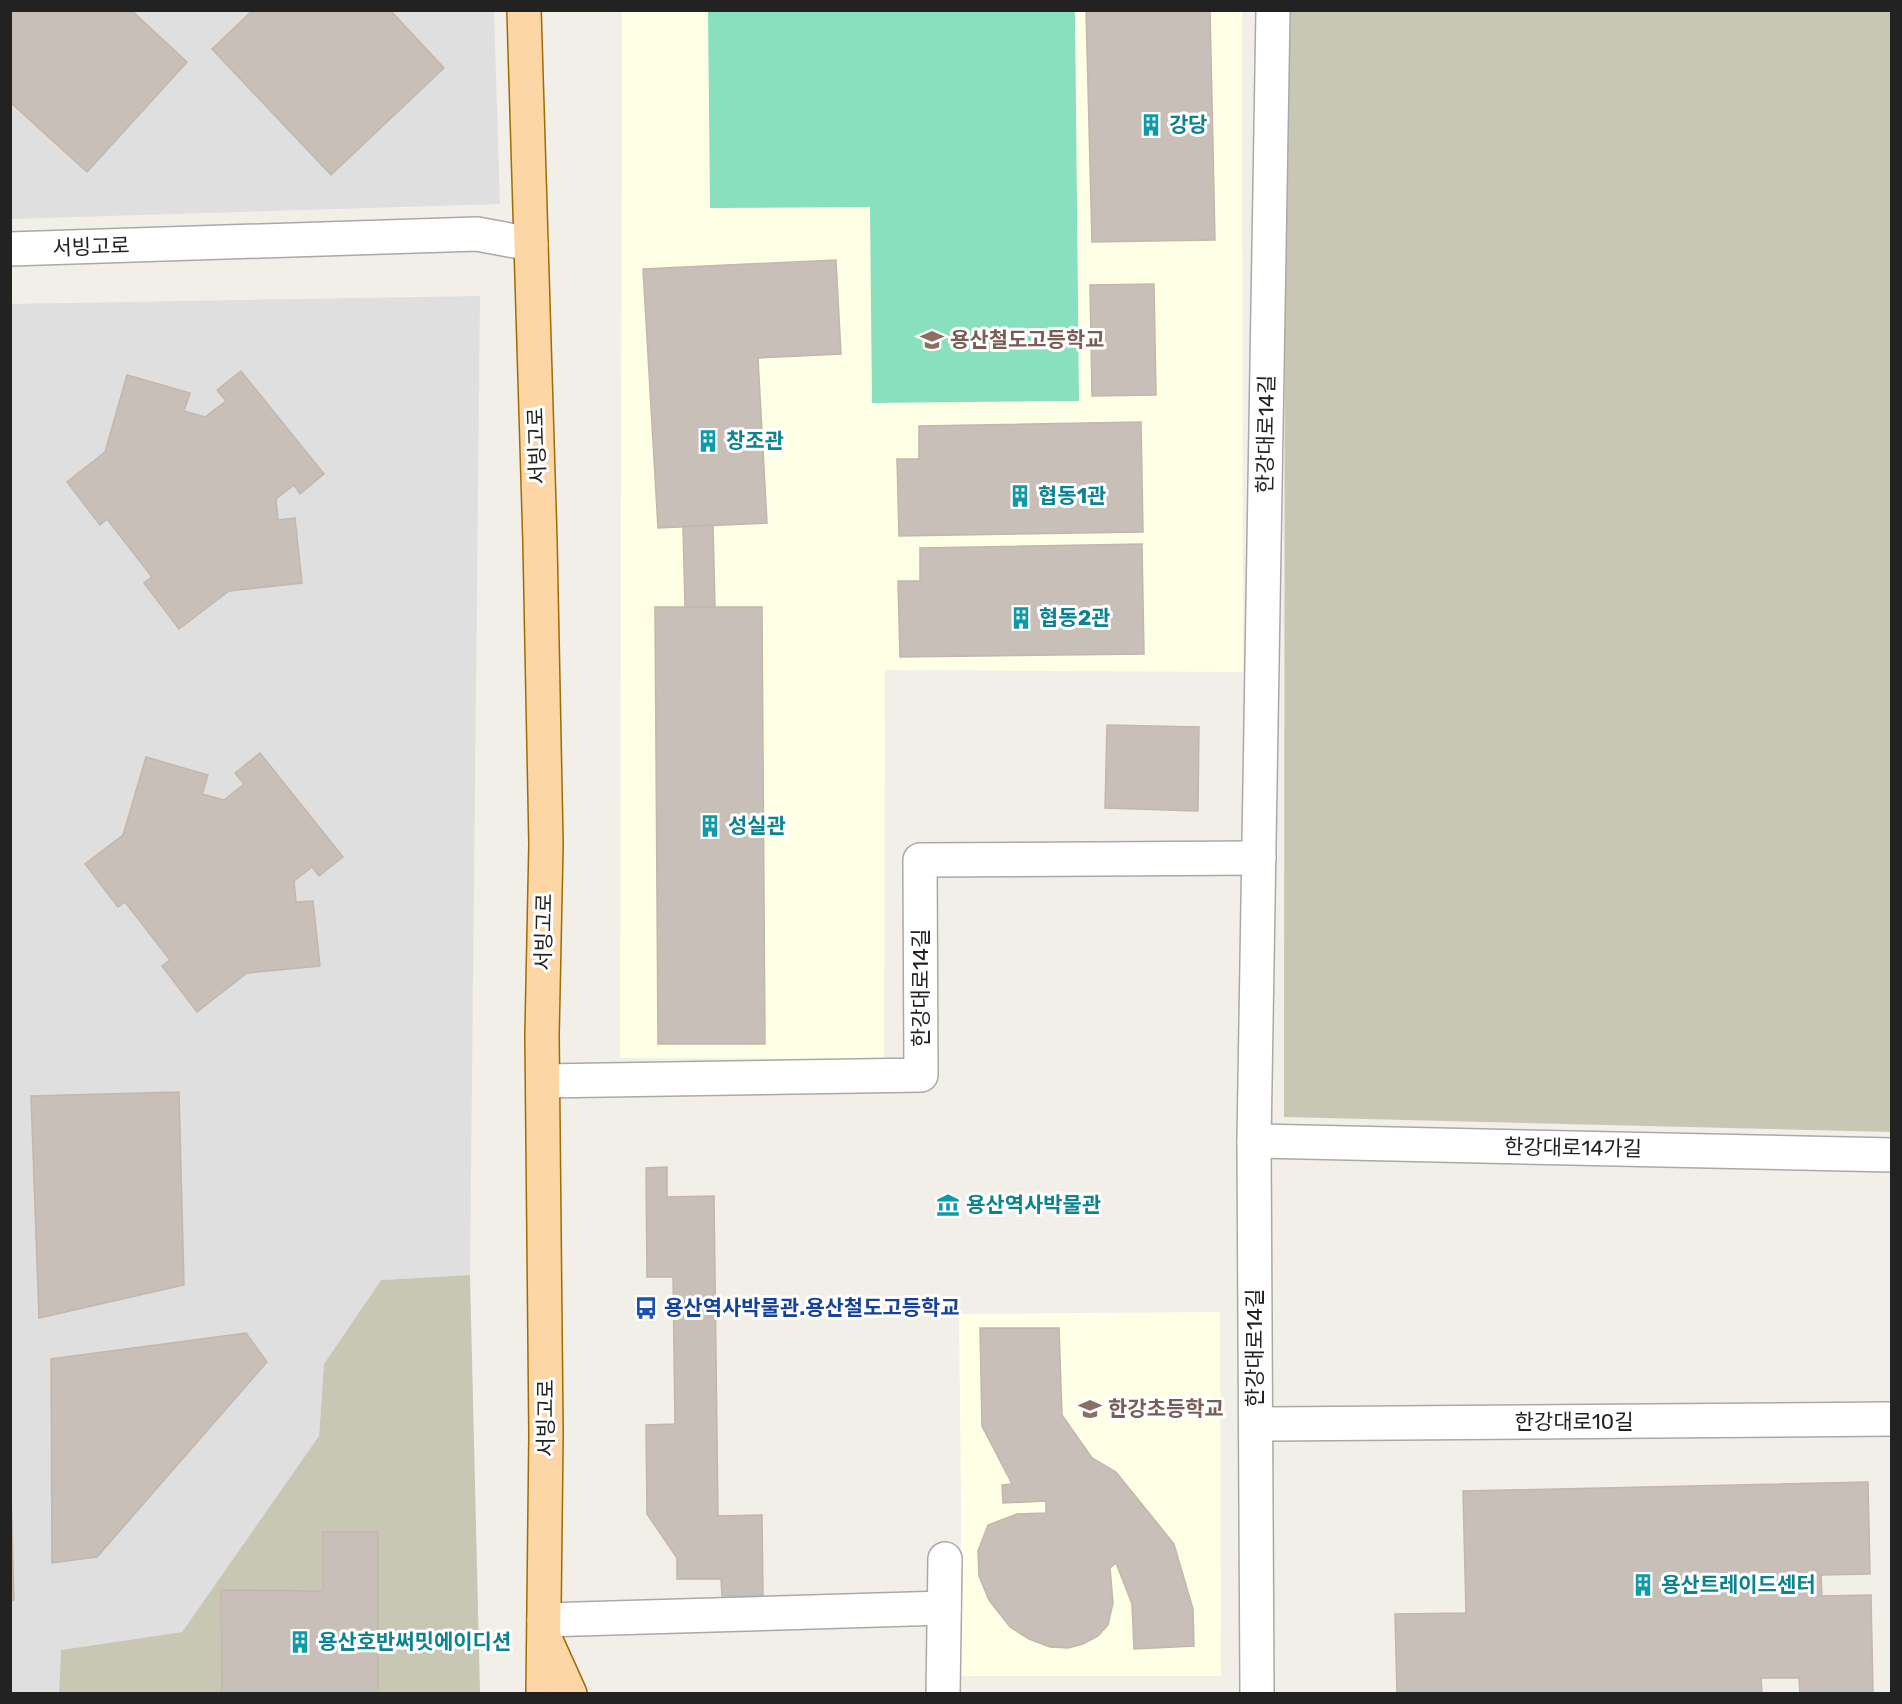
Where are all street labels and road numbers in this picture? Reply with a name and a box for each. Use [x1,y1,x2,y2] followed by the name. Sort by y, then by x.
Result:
[52,233,130,260] street label: 서빙고로
[1252,374,1279,494] street label: 한강대로14길
[523,407,550,485] street label: 서빙고로
[530,893,557,971] street label: 서빙고로
[908,929,933,1047] street label: 한강대로14길
[1504,1134,1642,1161] street label: 한강대로14가길
[1242,1289,1267,1407] street label: 한강대로14길
[533,1379,558,1457] street label: 서빙고로
[1515,1409,1633,1434] street label: 한강대로10길

